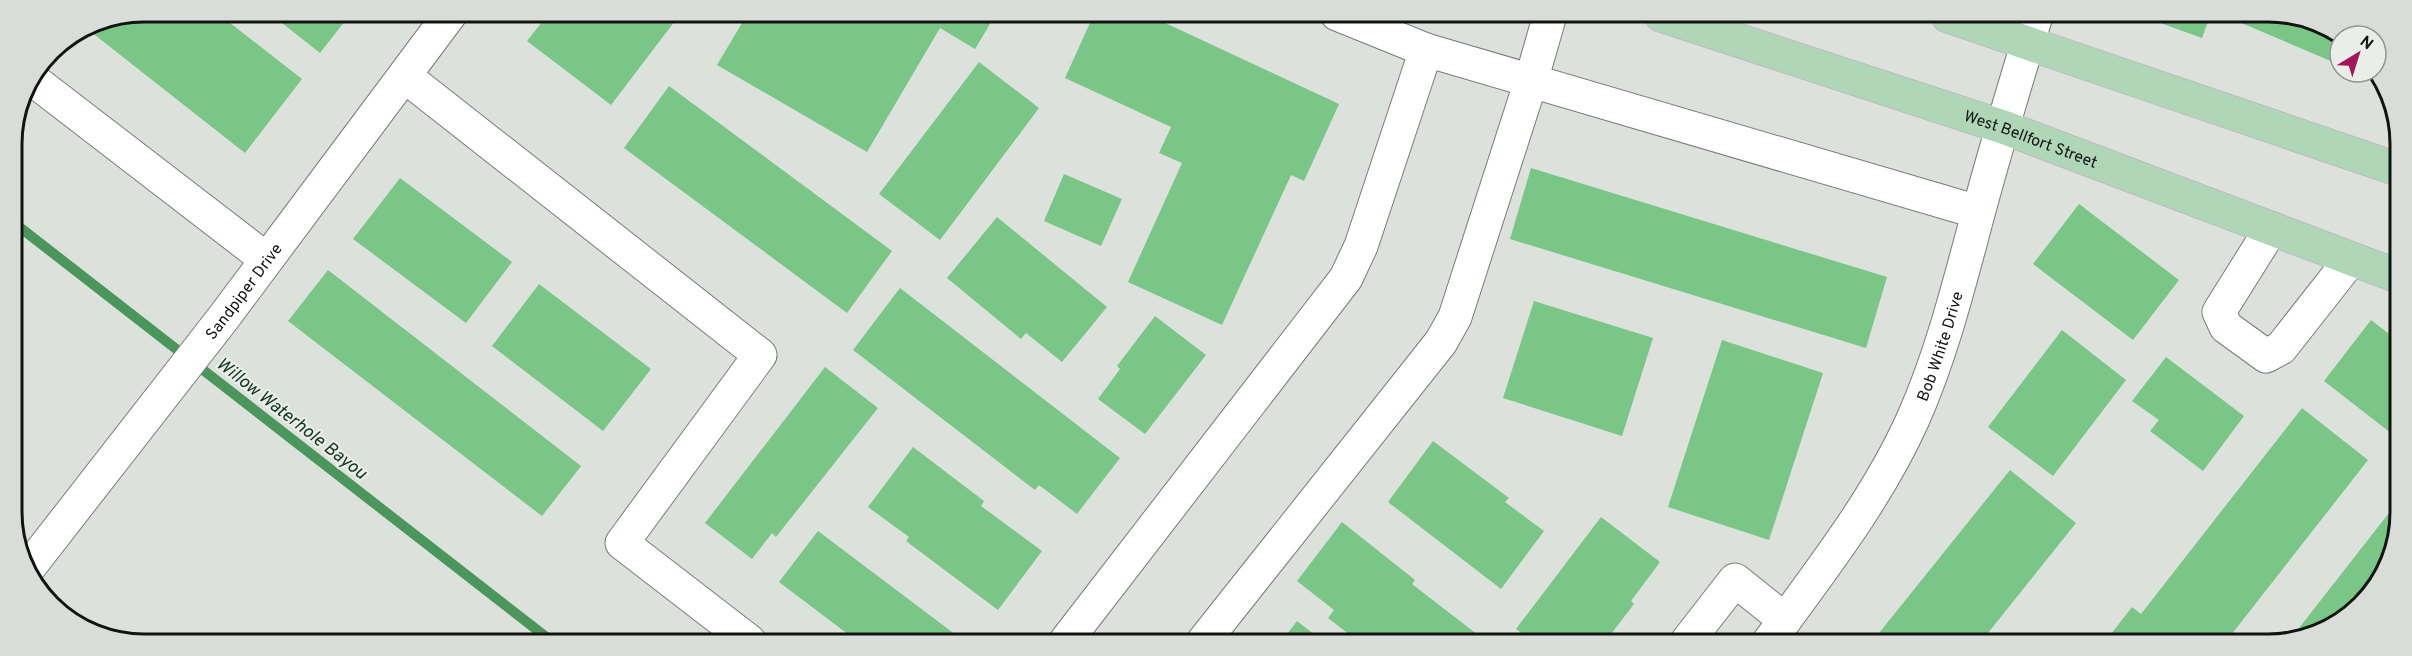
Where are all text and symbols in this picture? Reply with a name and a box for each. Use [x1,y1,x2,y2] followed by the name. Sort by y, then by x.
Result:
[2328,24,2388,84] north arrow
[2355,32,2377,55] text: N
[1961,107,2100,174] street label: West Bellfort Street
[202,240,288,344] street label: Sandpiper Drive
[1913,289,1969,405] street label: Bob White Drive
[211,353,371,485] water label: Willow Waterhole Bayou

